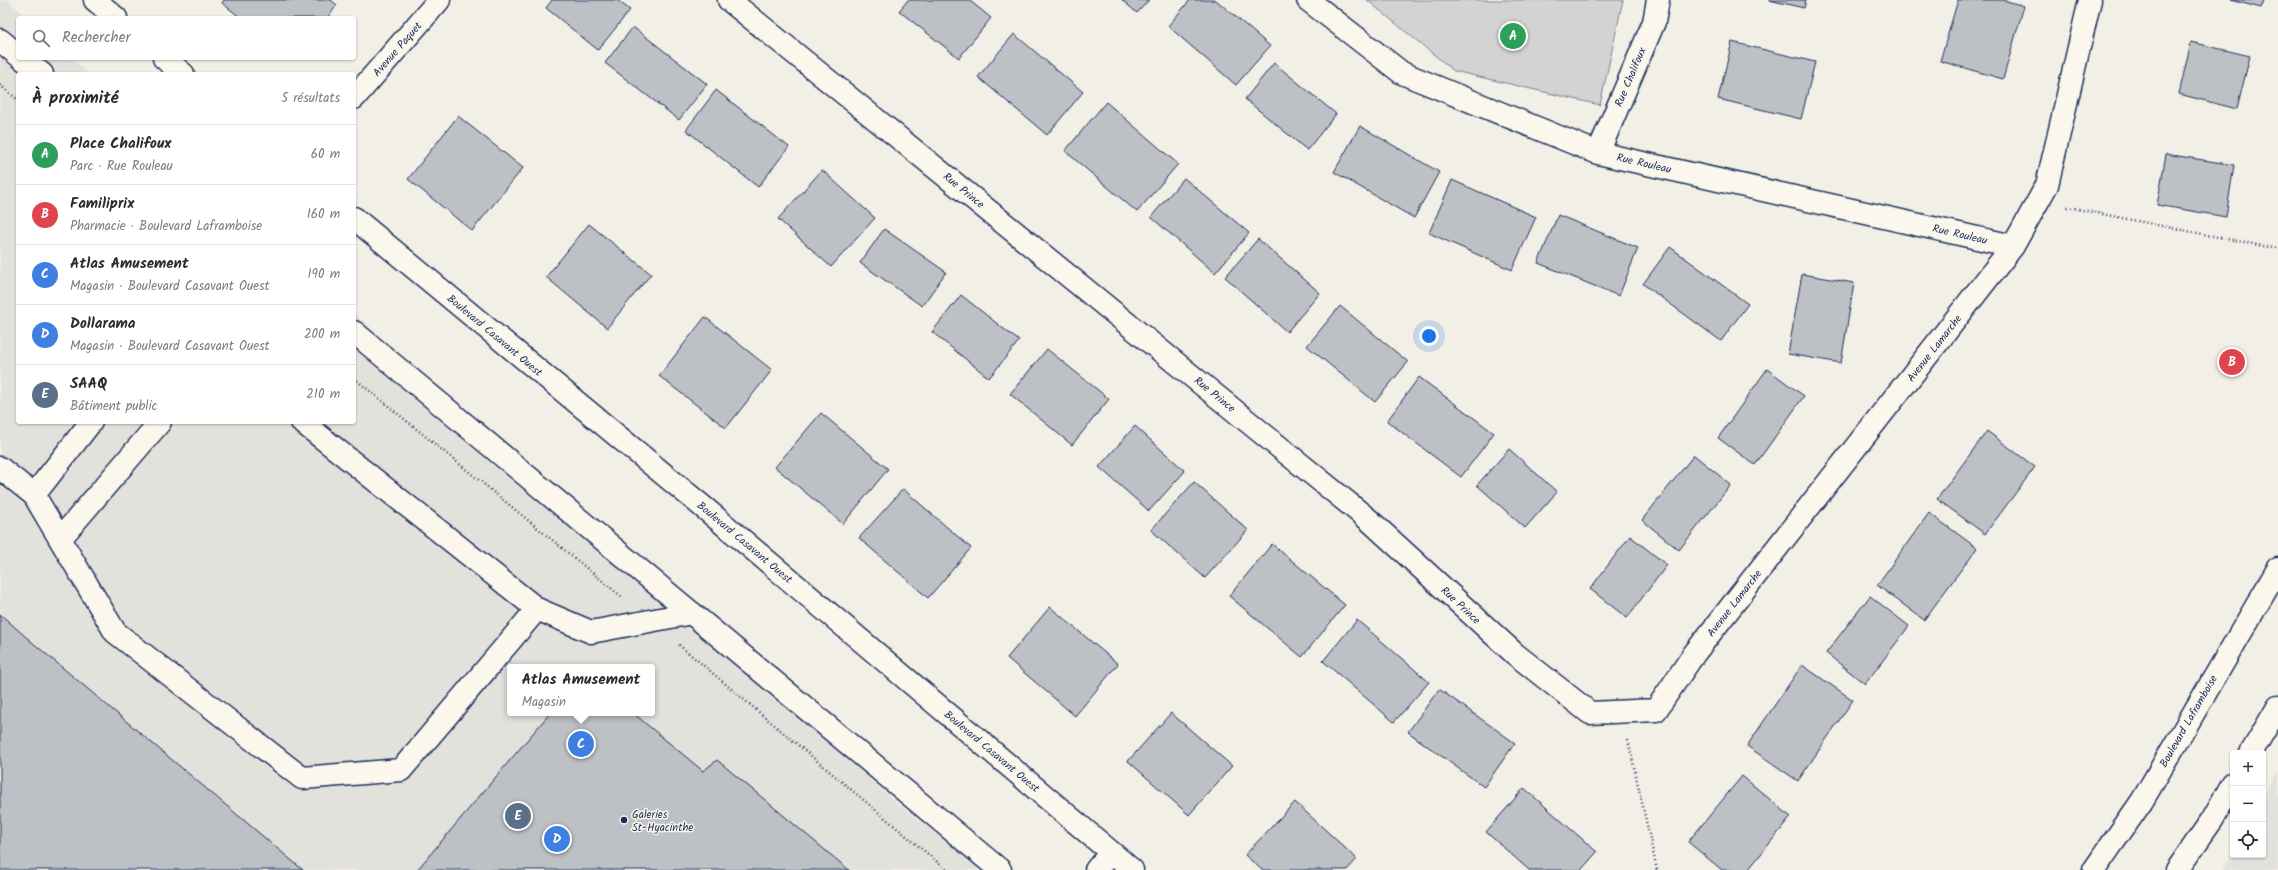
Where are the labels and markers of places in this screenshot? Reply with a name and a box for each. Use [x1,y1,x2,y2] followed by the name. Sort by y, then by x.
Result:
[1500,21,1526,51] pin: A
[2219,347,2245,377] pin: B
[568,729,594,759] pin: C
[505,801,531,831] pin: E
[632,806,693,837] place label: Galeries St-Hyacinthe
[619,815,629,825] marker: Galeries St-Hyacinthe
[544,824,570,854] pin: D

